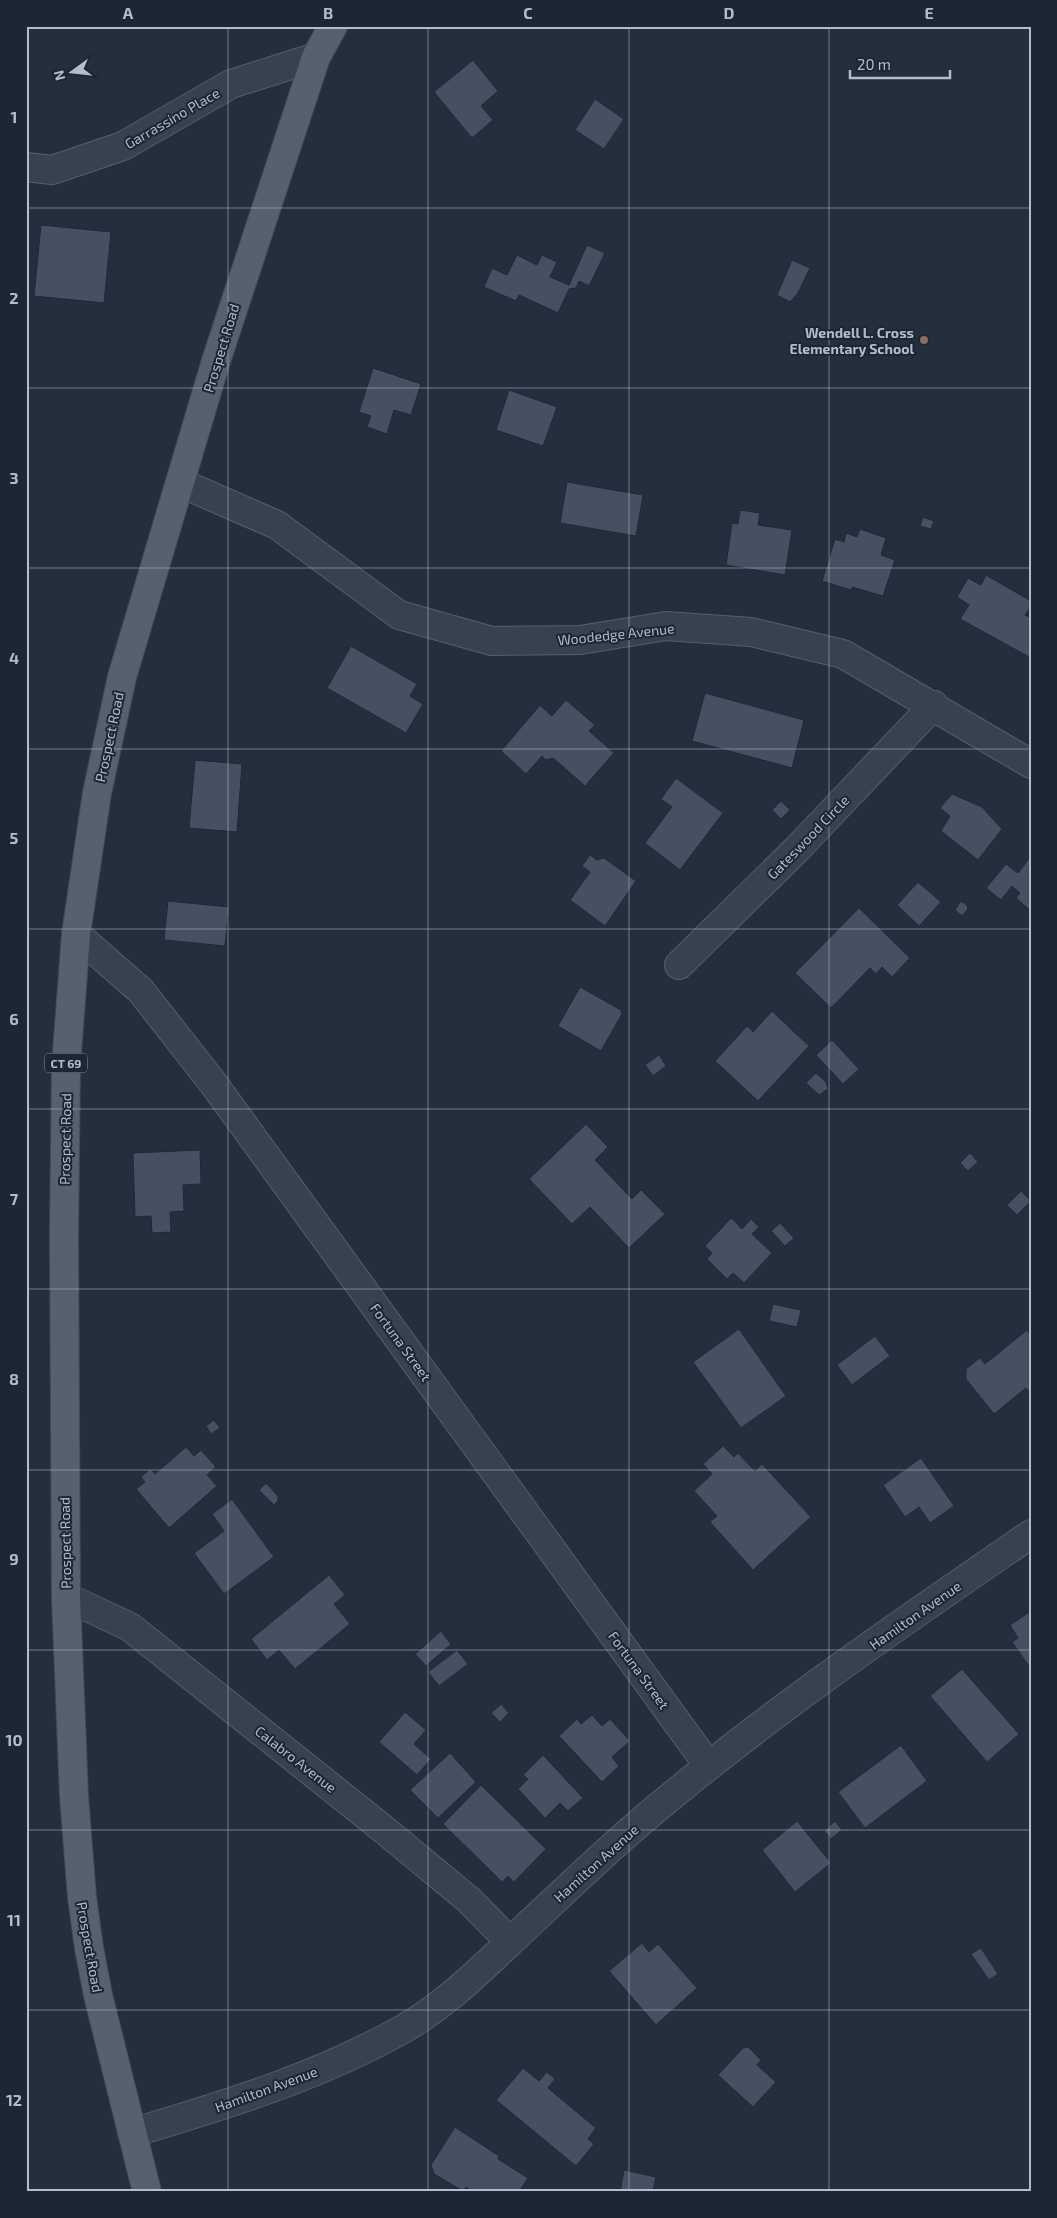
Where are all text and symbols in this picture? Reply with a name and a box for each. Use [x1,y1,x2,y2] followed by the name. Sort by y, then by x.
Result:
[123,3,134,22] text: A
[323,3,333,22] text: B
[523,3,533,22] text: C
[724,3,735,22] text: D
[924,3,934,22] text: E
[48,48,98,98] north arrow
[850,48,950,80] scale bar
[857,55,891,73] text: 20 m
[49,68,68,83] text: N
[122,84,222,152] street label: Garrassino Place
[11,107,17,126] text: 1
[9,288,19,307] text: 2
[199,302,243,394] street label: Prospect Road
[790,324,914,357] place label: Wendell L. Cross Elementary School
[918,334,930,346] marker: Wendell L. Cross Elementary School
[9,468,19,487] text: 3
[557,619,675,649] street label: Woodedge Avenue
[9,648,19,667] text: 4
[91,690,127,784] street label: Prospect Road
[764,791,852,883] street label: Gateswood Circle
[10,828,19,847] text: 5
[9,1009,19,1028] text: 6
[45,1054,87,1072] road number: CT 69
[56,1093,74,1185] street label: Prospect Road
[10,1189,19,1208] text: 7
[367,1300,435,1384] street label: Fortuna Street
[9,1369,19,1388] text: 8
[56,1497,74,1589] street label: Prospect Road
[9,1549,19,1568] text: 9
[866,1577,964,1653] street label: Hamilton Avenue
[605,1628,673,1712] street label: Fortuna Street
[252,1722,340,1796] street label: Calabro Avenue
[5,1730,23,1749] text: 10
[550,1821,642,1905] street label: Hamilton Avenue
[74,1900,106,1994] street label: Prospect Road
[7,1910,21,1929] text: 11
[212,2063,320,2115] street label: Hamilton Avenue
[6,2090,22,2109] text: 12

